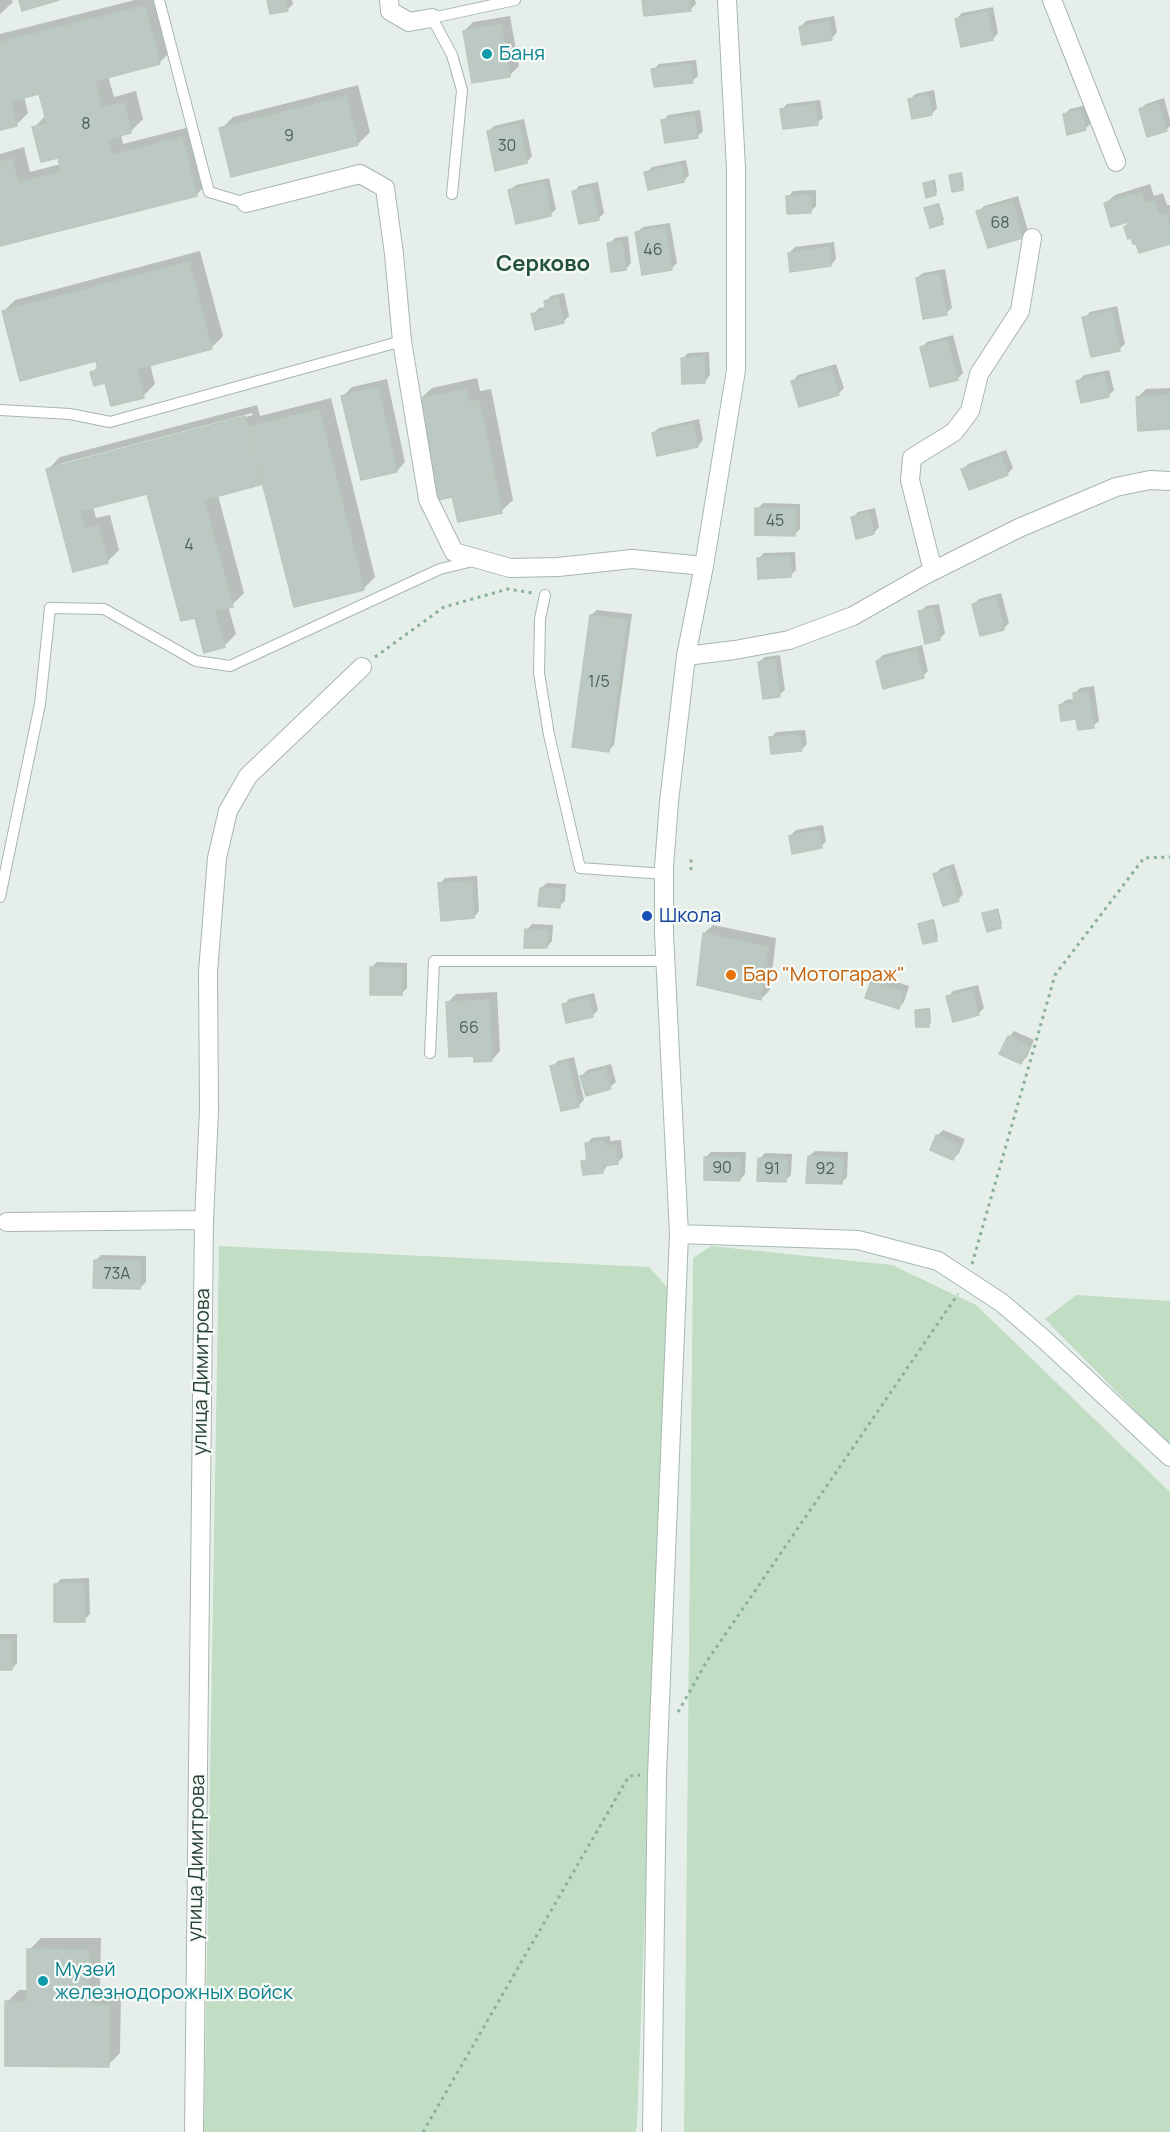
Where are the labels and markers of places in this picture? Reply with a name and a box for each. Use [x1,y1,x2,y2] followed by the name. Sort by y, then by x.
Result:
[499,42,545,66] place label: Баня
[480,47,494,61] marker: Баня
[659,904,721,928] place label: Школа
[640,909,654,923] marker: Школа
[743,963,905,987] place label: Бар "Мотогараж"
[724,968,738,982] marker: Бар "Мотогараж"
[55,1958,293,2005] place label: Музей железнодорожных войск
[36,1974,50,1988] marker: Музей железнодорожных войск

